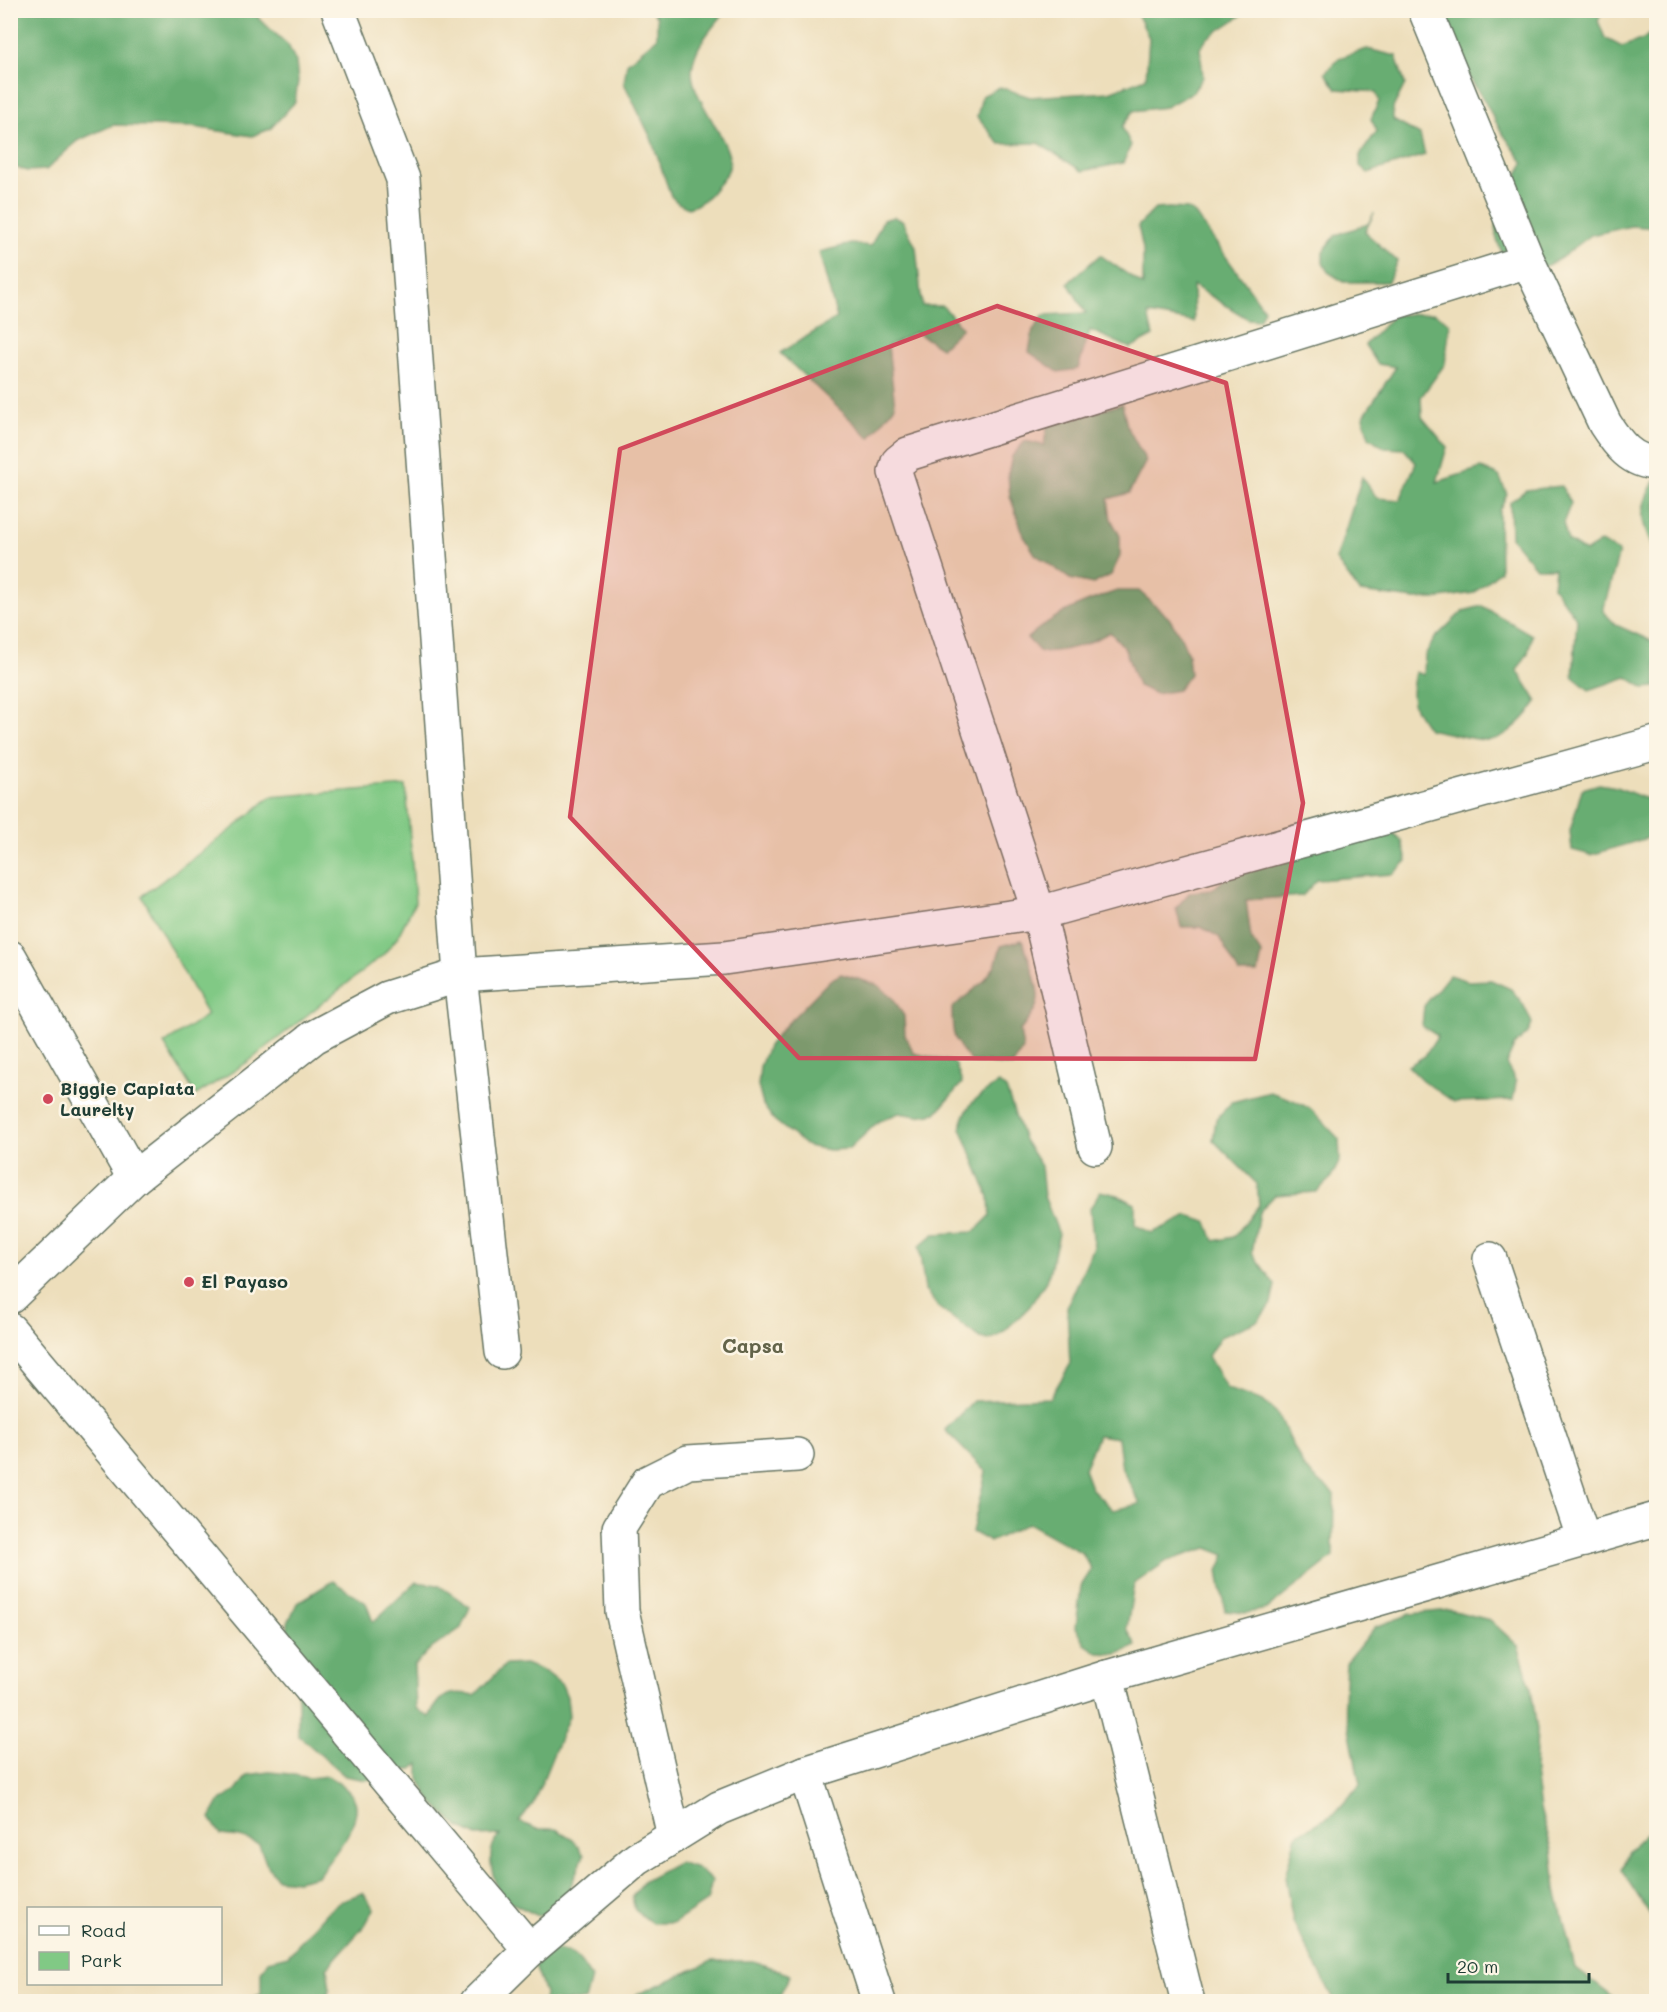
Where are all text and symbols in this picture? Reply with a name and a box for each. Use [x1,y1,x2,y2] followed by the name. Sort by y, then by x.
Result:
[60,1076,195,1121] place label: Biggie Capiata Laurelty
[41,1092,55,1106] marker: Biggie Capiata Laurelty
[201,1269,288,1293] place label: El Payaso
[182,1275,196,1289] marker: El Payaso
[722,1332,784,1358] district label: Capsa
[27,1907,222,1985] legend
[81,1918,126,1942] text: Road
[1448,1946,1589,1984] scale bar
[81,1948,122,1972] text: Park
[1457,1954,1498,1978] text: 20 m

